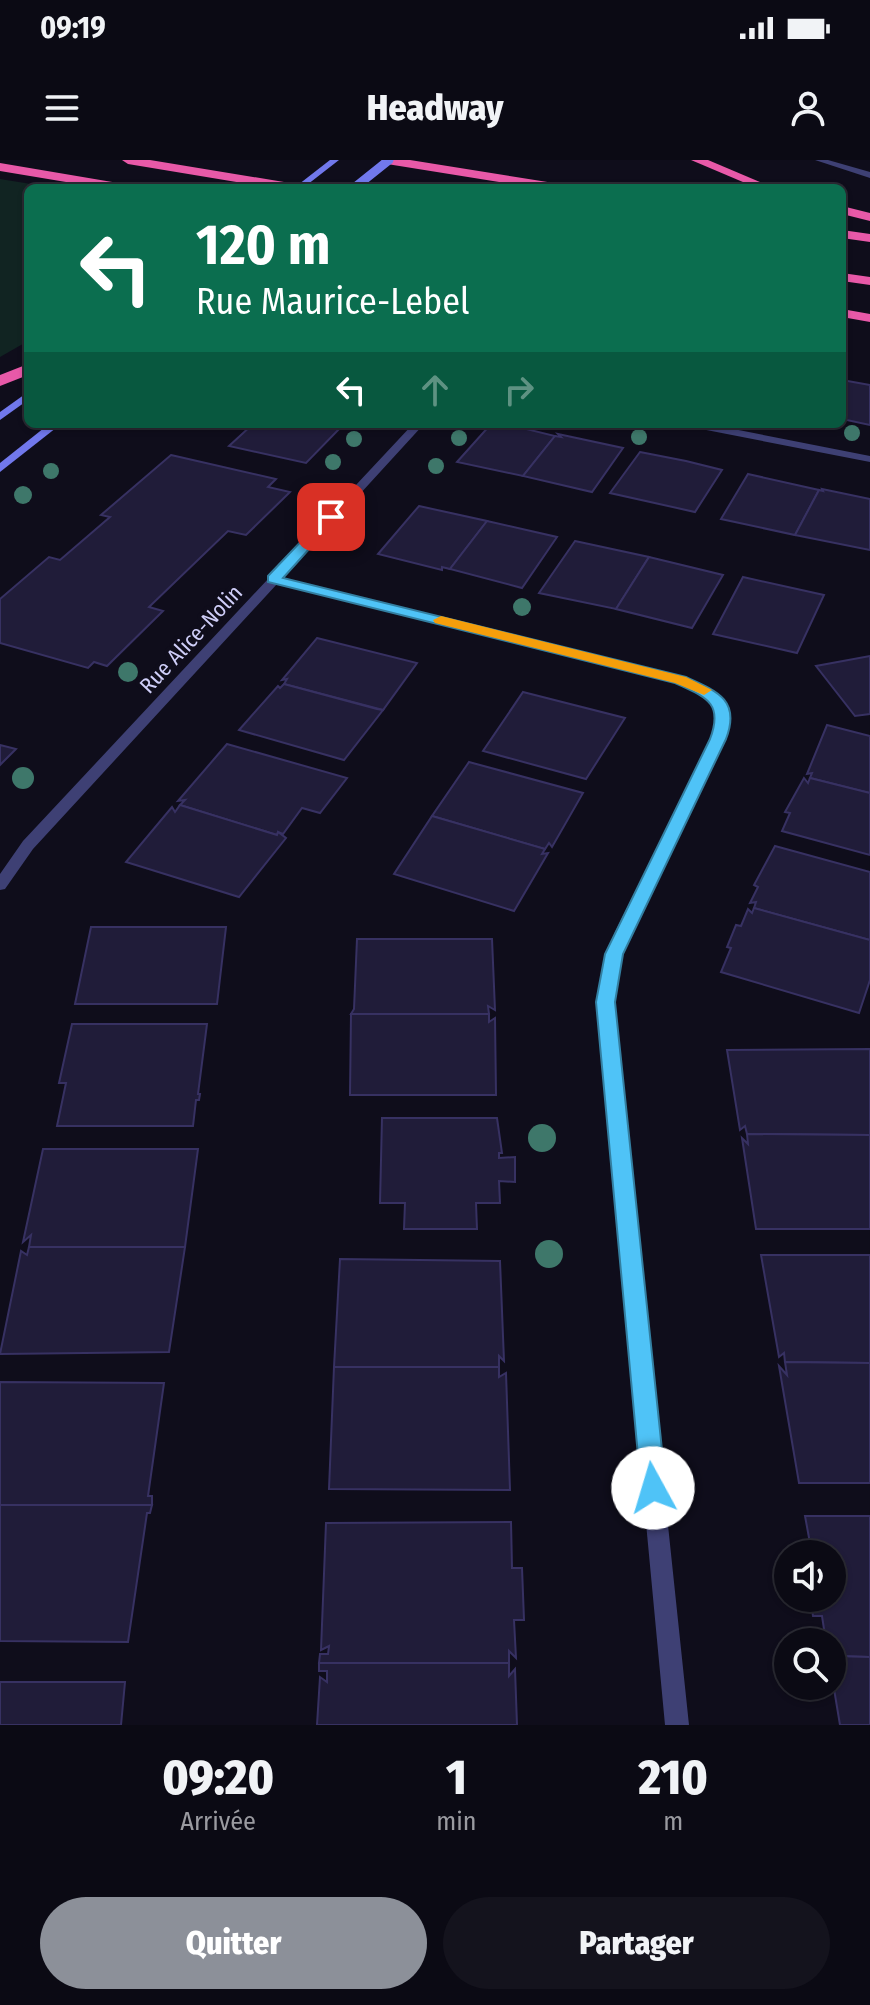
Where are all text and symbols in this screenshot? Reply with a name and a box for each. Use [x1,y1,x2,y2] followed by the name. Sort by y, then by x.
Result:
[40,10,106,46] text: 09:19
[40,86,84,130] icon: menu
[367,86,503,130] text: Headway
[786,86,830,130] icon: person
[196,212,331,279] text: 120 m
[64,216,168,320] icon: left
[196,280,470,324] text: Rue Maurice-Lebel
[329,368,373,412] icon: left
[413,368,457,412] icon: ahead
[497,368,541,412] icon: right
[297,483,365,551] pin
[309,495,353,539] icon: arrive
[134,579,248,699] street label: Rue Alice-Nolin
[611,1446,695,1530] position arrow
[774,1540,846,1700] map controls
[774,1540,846,1612] button: sound
[774,1628,846,1700] button: search
[162,1749,274,1807] text: 09:20
[446,1749,467,1807] text: 1
[639,1749,708,1807] text: 210
[180,1806,256,1837] text: Arrivée
[436,1806,476,1837] text: min
[663,1806,683,1837] text: m
[40,1897,427,1989] button: Quitter
[443,1897,830,1989] button: Partager

